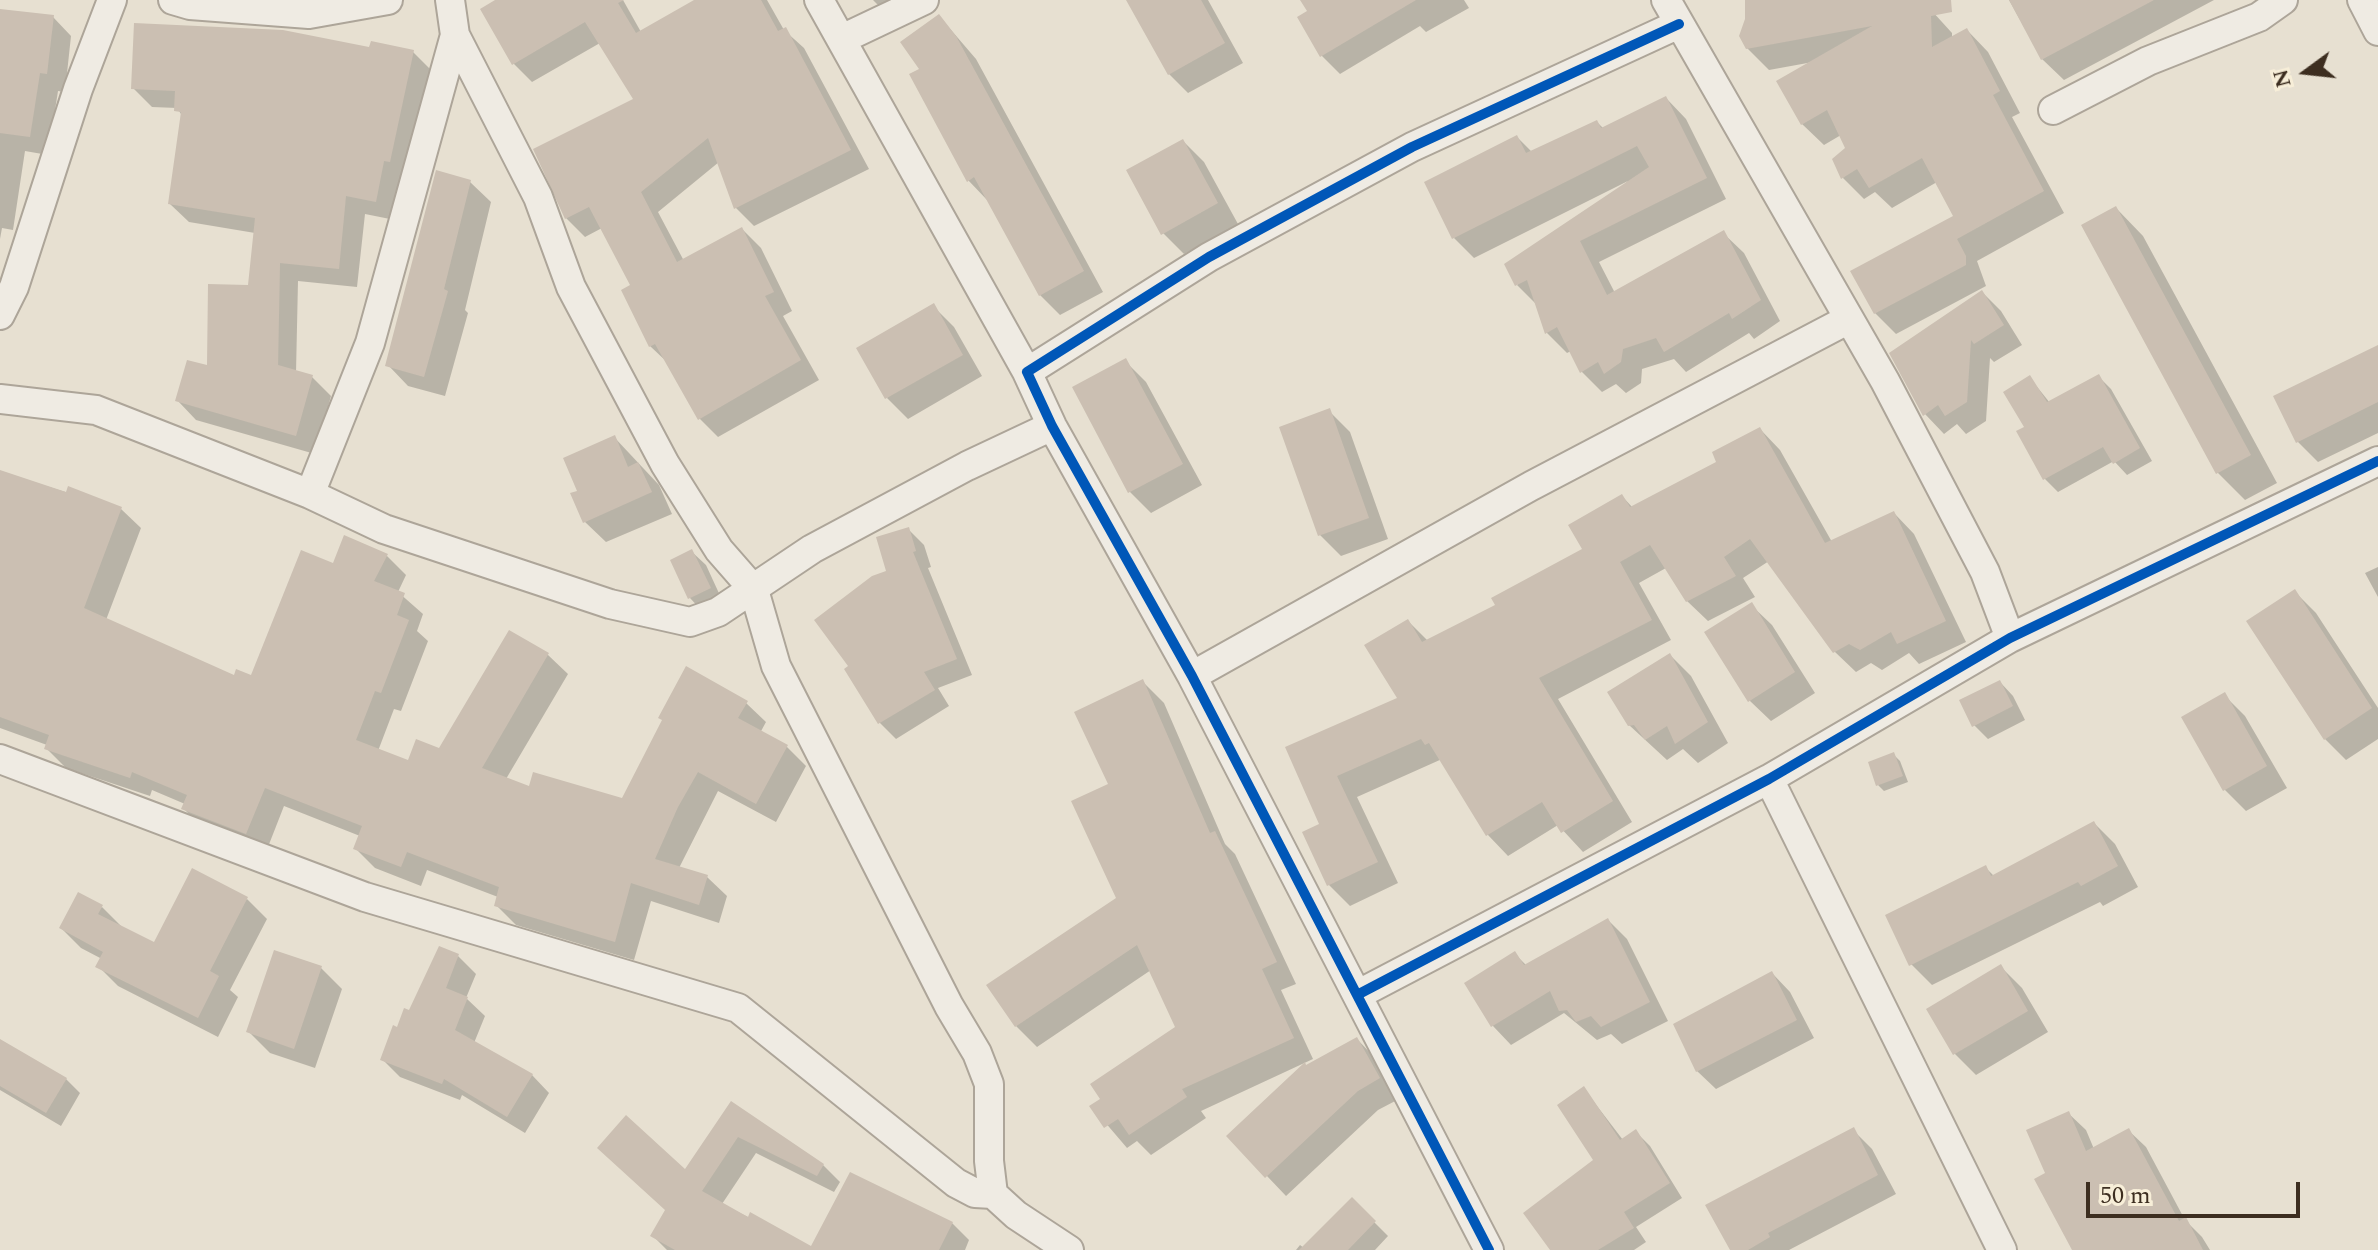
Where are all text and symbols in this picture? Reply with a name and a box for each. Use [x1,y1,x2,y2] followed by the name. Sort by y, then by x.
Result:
[2266,32,2346,112] north arrow
[2264,65,2301,91] text: N
[2090,1166,2304,1216] scale bar
[2100,1178,2151,1214] text: 50 m

